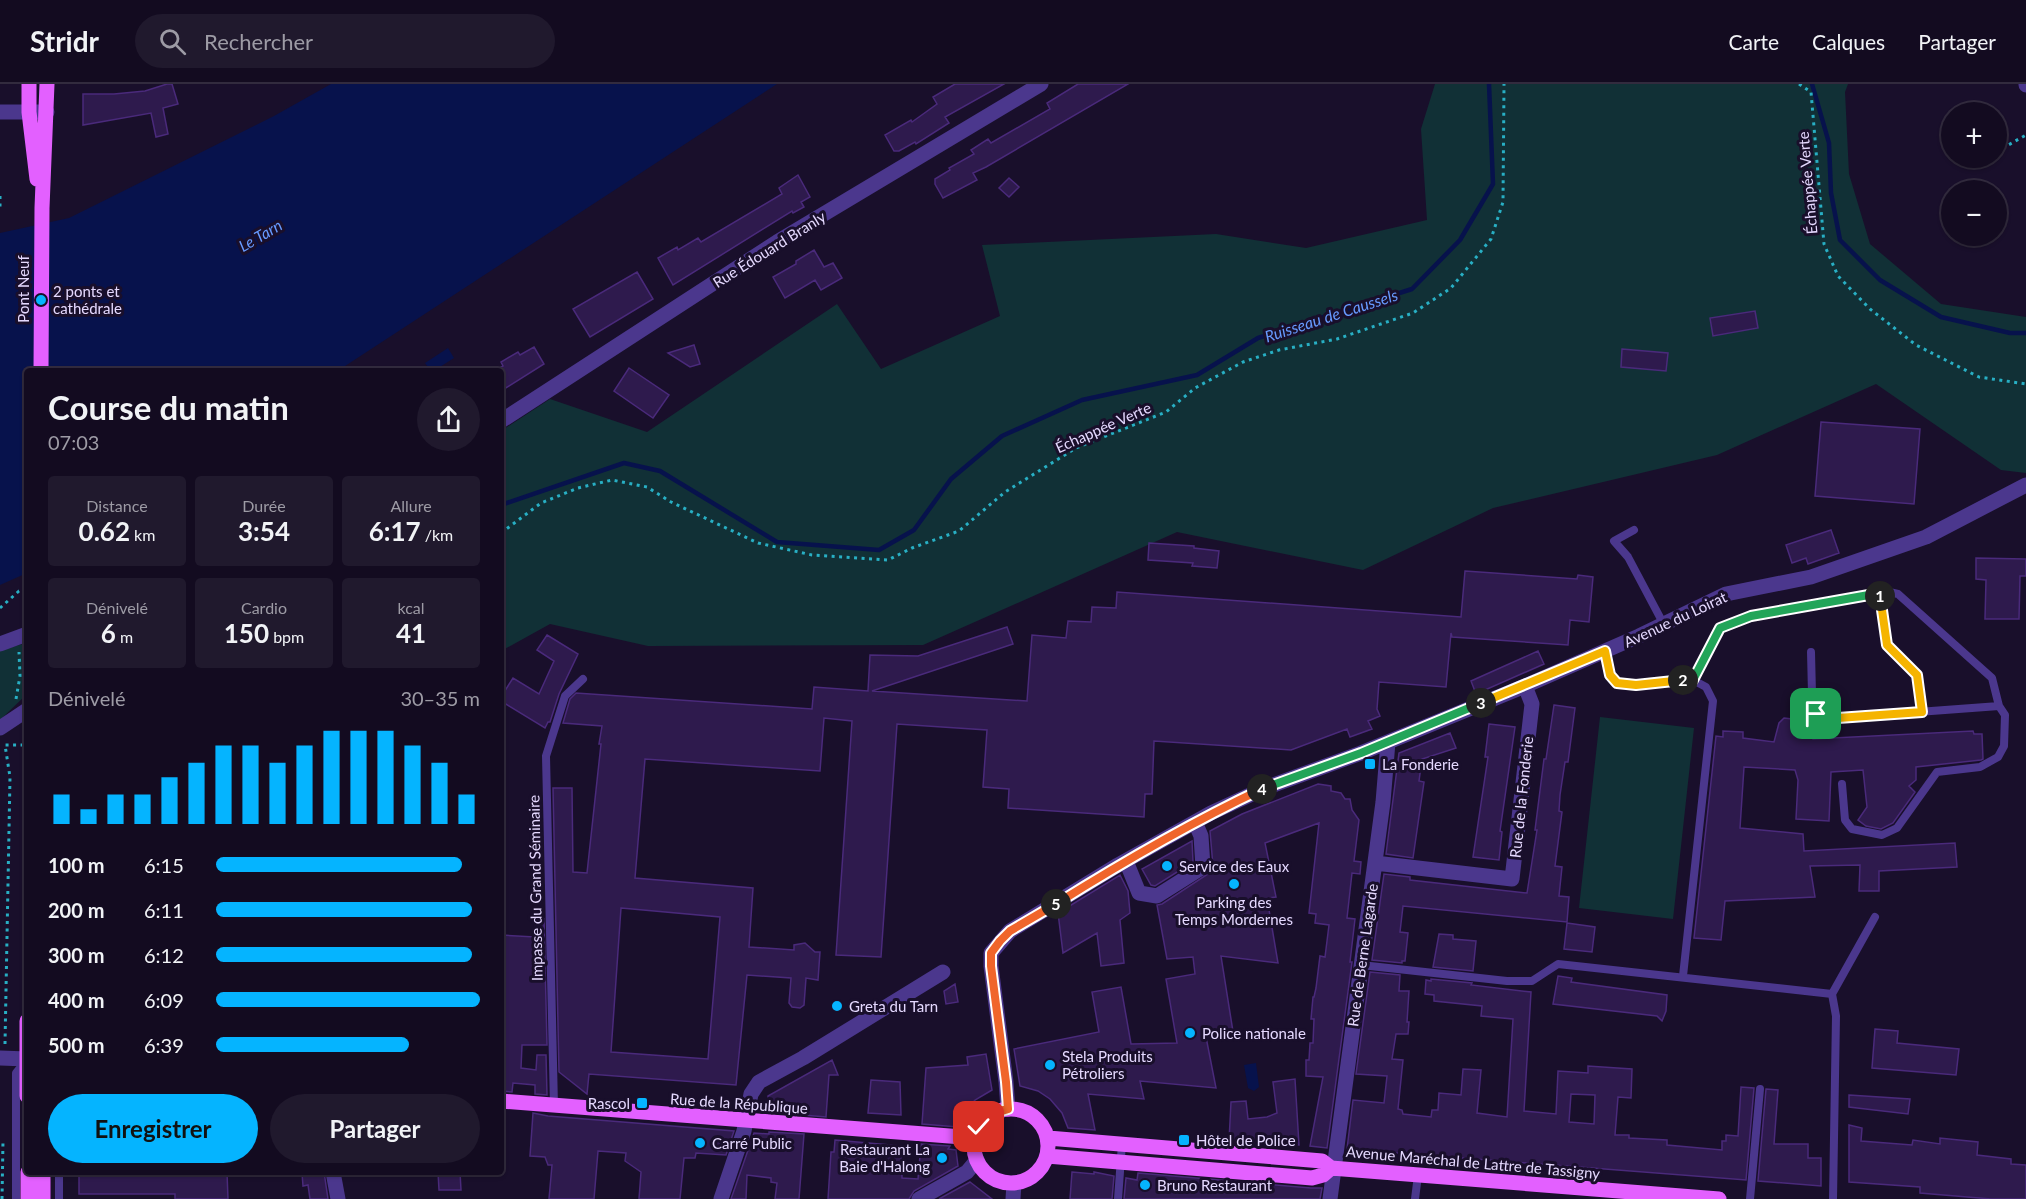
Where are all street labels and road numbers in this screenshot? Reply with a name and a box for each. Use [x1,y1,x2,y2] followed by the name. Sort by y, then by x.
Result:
[1794,131,1820,235] street label: Échappée Verte
[709,207,829,291] street label: Rue Édouard Branly
[14,255,32,323] street label: Pont Neuf
[1052,398,1154,456] street label: Échappée Verte
[1621,587,1730,651] street label: Avenue du Loirat
[1506,735,1536,859] street label: Rue de la Fonderie
[524,795,546,981] street label: Impasse du Grand Séminaire
[1343,882,1381,1028] street label: Rue de Berne Lagarde
[670,1089,809,1117] street label: Rue de la République
[1345,1142,1601,1182] street label: Avenue Maréchal de Lattre de Tassigny

